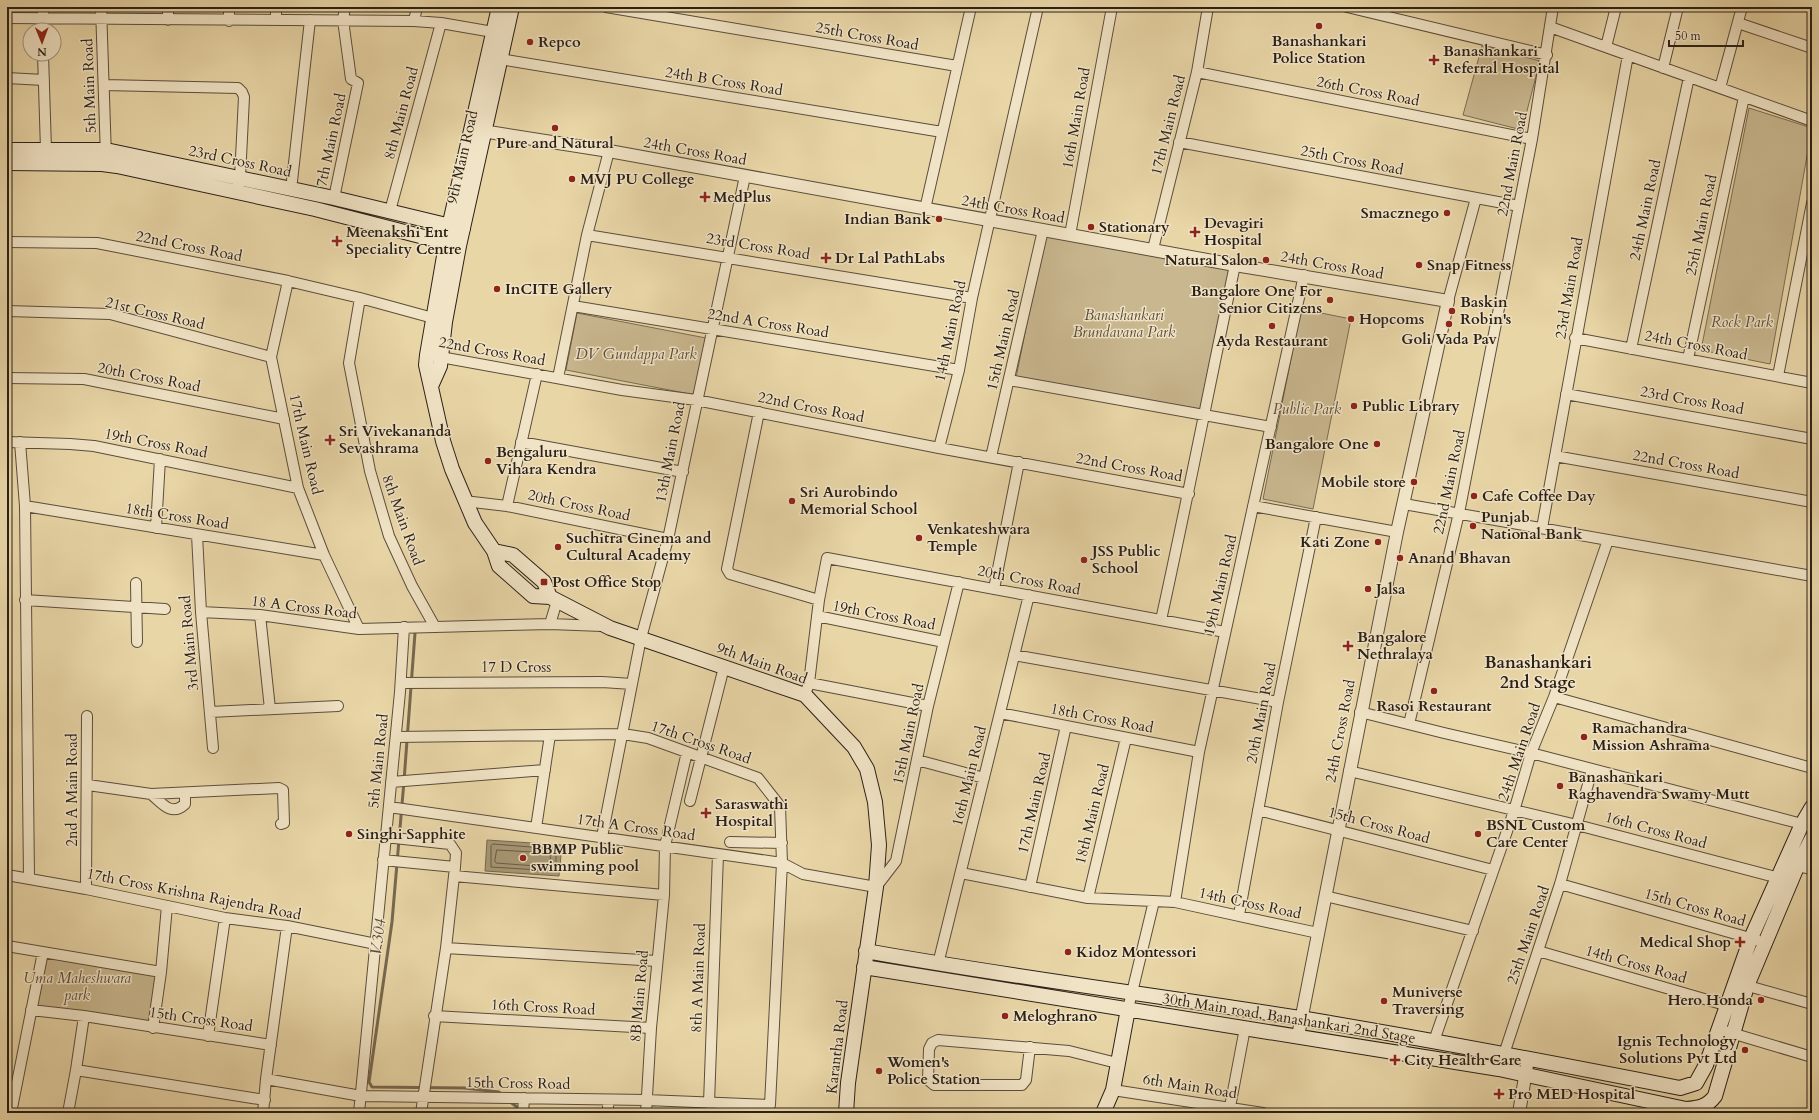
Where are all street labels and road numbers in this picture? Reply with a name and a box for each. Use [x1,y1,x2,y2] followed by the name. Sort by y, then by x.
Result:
[814,17,920,55] street label: 25th Cross Road
[77,38,101,134] street label: 5th Main Road
[664,62,784,100] street label: 24th B Cross Road
[379,65,423,161] street label: 8th Main Road
[1057,66,1095,170] street label: 16th Main Road
[1315,71,1421,111] street label: 26th Cross Road
[1146,73,1190,177] street label: 17th Main Road
[311,91,351,189] street label: 7th Main Road
[442,108,482,206] street label: 9th Main Road
[1492,110,1532,218] street label: 22nd Main Road
[642,132,748,170] street label: 24th Cross Road
[187,140,293,182] street label: 23rd Cross Road
[1299,140,1405,180] street label: 25th Cross Road
[1625,158,1665,262] street label: 24th Main Road
[1681,173,1721,277] street label: 25th Main Road
[960,190,1066,228] street label: 24th Cross Road
[134,226,244,266] street label: 22nd Cross Road
[705,228,811,264] street label: 23rd Cross Road
[1550,235,1588,341] street label: 23rd Main Road
[1279,246,1385,284] street label: 24th Cross Road
[930,279,970,383] street label: 14th Main Road
[982,288,1024,392] street label: 15th Main Road
[103,292,207,334] street label: 21st Cross Road
[706,304,830,342] street label: 22nd A Cross Road
[1643,325,1749,365] street label: 24th Cross Road
[437,332,547,370] street label: 22nd Cross Road
[96,357,202,397] street label: 20th Cross Road
[1639,381,1745,419] street label: 23rd Cross Road
[756,387,866,427] street label: 22nd Cross Road
[285,392,327,496] street label: 17th Main Road
[650,400,690,504] street label: 13th Main Road
[103,423,209,463] street label: 19th Cross Road
[1428,428,1470,536] street label: 22nd Main Road
[1631,445,1741,483] street label: 22nd Cross Road
[1074,448,1184,486] street label: 22nd Cross Road
[377,472,429,568] street label: 8th Main Road
[526,484,632,526] street label: 20th Cross Road
[124,498,230,534] street label: 18th Cross Road
[1199,533,1241,637] street label: 19th Main Road
[976,560,1082,600] street label: 20th Cross Road
[250,591,358,623] street label: 18 A Cross Road
[175,595,203,691] street label: 3rd Main Road
[831,595,937,635] street label: 19th Cross Road
[714,637,810,689] street label: 9th Main Road
[481,657,551,677] street label: 17 D Cross
[1241,661,1281,765] street label: 20th Main Road
[1320,678,1360,784] street label: 24th Cross Road
[888,682,928,786] street label: 15th Main Road
[1049,698,1155,738] street label: 18th Cross Road
[1493,700,1545,804] street label: 24th Main Road
[363,713,393,809] street label: 5th Main Road
[648,716,754,768] street label: 17th Cross Road
[947,724,991,828] street label: 16th Main Road
[62,733,82,847] street label: 2nd A Main Road
[1013,751,1055,855] street label: 17th Main Road
[1070,762,1114,866] street label: 18th Main Road
[1326,802,1432,848] street label: 15th Cross Road
[1603,807,1709,853] street label: 16th Cross Road
[576,809,696,845] street label: 17th A Cross Road
[85,863,303,925] street label: 17th Cross Krishna Rajendra Road
[1197,882,1303,924] street label: 14th Cross Road
[1502,883,1554,987] street label: 25th Main Road
[1642,883,1748,931] street label: 15th Cross Road
[686,923,710,1033] street label: 8th A Main Road
[1583,940,1689,988] street label: 14th Cross Road
[625,949,653,1043] street label: 8B Main Road
[1161,988,1417,1048] street label: 30th Main road, Banashankari 2nd Stage
[490,994,596,1020] street label: 16th Cross Road
[821,999,853,1095] street label: Karantha Road
[148,1002,254,1036] street label: 15th Cross Road
[1141,1069,1239,1103] street label: 6th Main Road
[466,1072,570,1094] street label: 15th Cross Road

